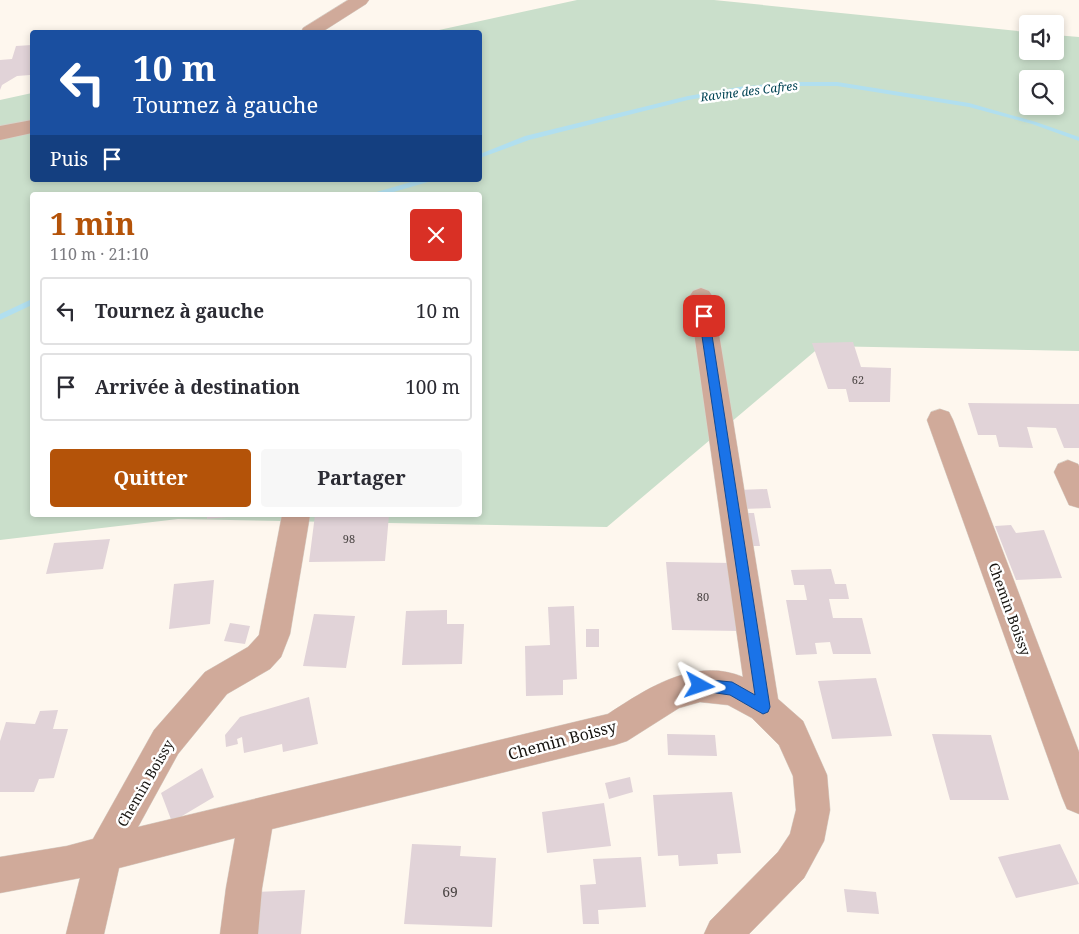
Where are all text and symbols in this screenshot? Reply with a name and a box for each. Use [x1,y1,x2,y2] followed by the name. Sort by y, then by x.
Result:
[1019,15,1064,115] map controls
[1019,15,1064,60] button: sound
[133,44,216,91] text: 10 m
[50,50,115,115] icon: left
[1019,70,1064,115] button: search
[698,77,799,106] water label: Ravine des Cafres
[133,89,318,119] text: Tournez à gauche
[98,145,126,173] icon: arrive
[50,146,88,172] text: Puis
[50,203,135,244] text: 1 min
[410,209,462,261] button: close
[50,243,149,265] text: 110 m · 21:10
[683,295,725,337] pin
[52,297,80,325] icon: left
[95,298,264,324] text: Tournez à gauche
[416,298,460,324] text: 10 m
[690,302,718,330] icon: arrive
[852,372,864,387] house number: 62
[52,373,80,401] icon: arrive
[95,374,300,400] text: Arrivée à destination
[405,374,460,400] text: 100 m
[50,449,251,507] button: Quitter
[261,449,462,507] button: Partager
[343,531,355,546] house number: 98
[984,560,1036,658] street label: Chemin Boissy
[697,589,709,604] house number: 80
[673,659,725,711] position arrow
[505,715,620,765] street label: Chemin Boissy
[112,736,178,830] street label: Chemin Boissy
[442,882,458,901] house number: 69

